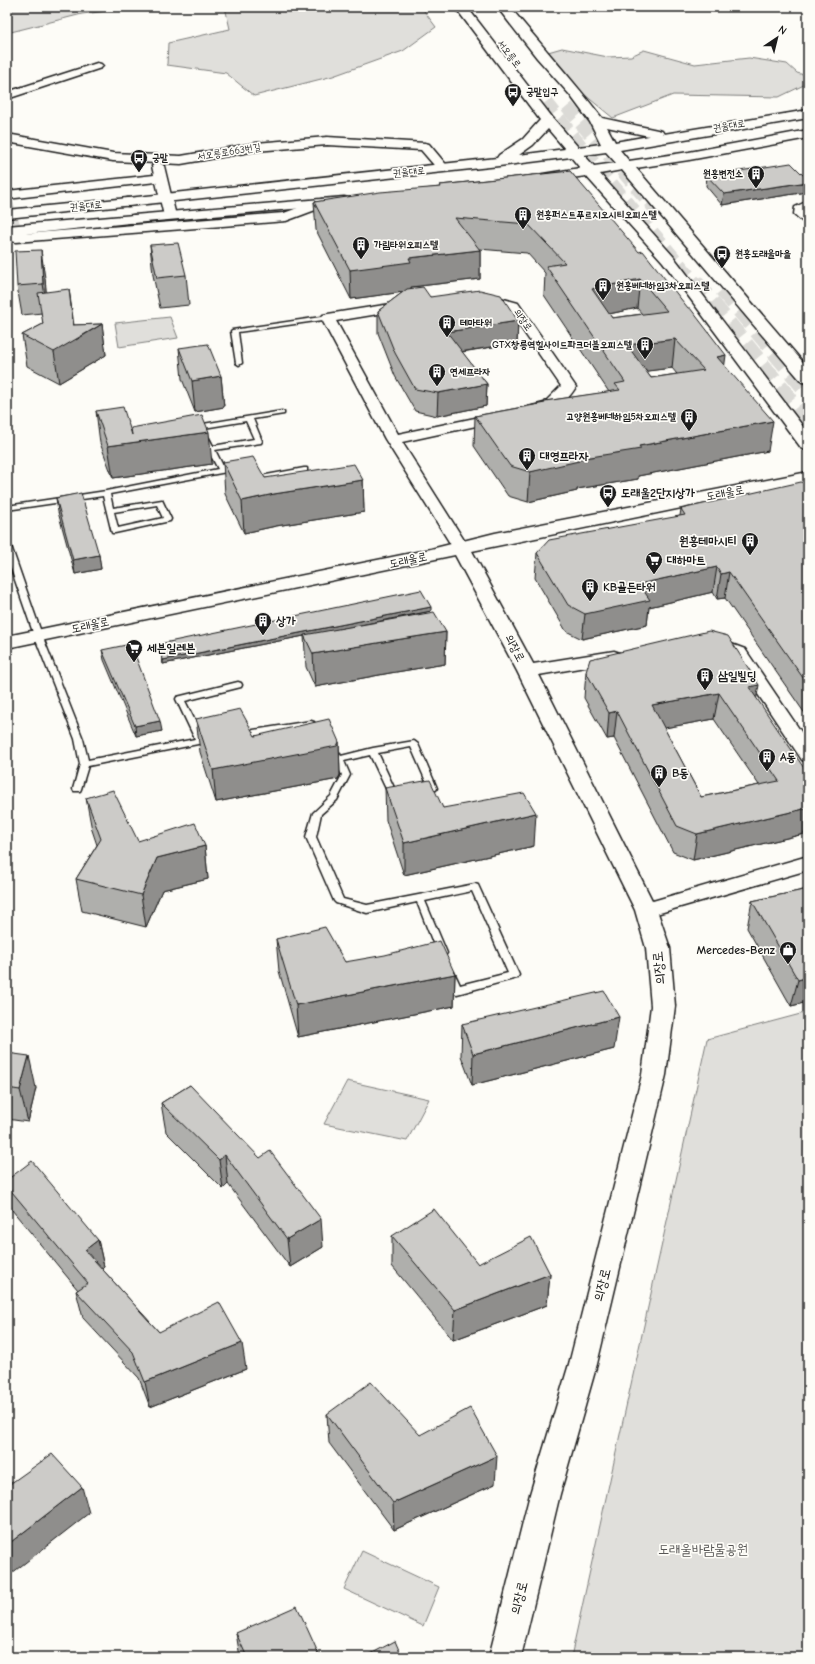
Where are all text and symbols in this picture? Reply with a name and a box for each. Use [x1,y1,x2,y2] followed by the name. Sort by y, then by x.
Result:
[757,18,797,58] north arrow
[776,23,789,38] text: N
[495,38,523,70] street label: 서오릉로
[503,82,523,107] bus stop icon: 궁말입구
[526,86,558,98] place label: 궁말입구
[712,117,746,135] street label: 권율대로
[196,141,262,163] street label: 서오릉로663번길
[129,148,149,173] bus stop icon: 궁말
[152,152,168,164] place label: 궁말
[392,164,426,180] street label: 권율대로
[746,164,766,189] building icon: 원흥변전소
[703,168,743,180] place label: 원흥변전소
[69,198,103,214] street label: 권율대로
[513,205,533,230] building icon: 원흥퍼스트푸르지오시티오피스텔
[536,209,657,221] place label: 원흥퍼스트푸르지오시티오피스텔
[351,235,371,260] building icon: 가림타워오피스텔
[373,239,438,251] place label: 가림타워오피스텔
[712,244,732,269] bus stop icon: 원흥도래울마을
[735,248,791,260] place label: 원흥도래울마을
[593,276,613,301] building icon: 원흥베네하임3차오피스텔
[616,280,709,292] place label: 원흥베네하임3차오피스텔
[511,307,535,333] street label: 의장로
[437,313,457,338] building icon: 테마타워
[460,317,492,329] place label: 테마타워
[635,335,655,360] building icon: GTX창릉역힐사이드파크더블오피스텔
[492,339,632,351] place label: GTX창릉역힐사이드파크더블오피스텔
[427,362,447,387] building icon: 연세프라자
[450,366,490,378] place label: 연세프라자
[679,407,699,432] building icon: 고양원흥베네하임5차오피스텔
[566,411,676,423] place label: 고양원흥베네하임5차오피스텔
[517,446,537,471] building icon: 대영프라자
[539,449,589,463] place label: 대영프라자
[705,482,745,504] street label: 도래울로
[598,483,618,508] bus stop icon: 도래울2단지상가
[621,486,695,500] place label: 도래울2단지상가
[740,531,760,556] building icon: 원흥테마시티
[679,534,737,548] place label: 원흥테마시티
[388,549,428,571] street label: 도래울로
[644,550,664,575] supermarket icon: 대하마트
[666,553,706,567] place label: 대하마트
[580,577,600,602] building icon: KB골든타워
[603,580,656,594] place label: KB골든타워
[253,611,273,636] building icon: 상가
[70,614,110,636] street label: 도래울로
[275,614,296,628] place label: 상가
[502,632,528,664] street label: 의장로
[124,638,144,663] supermarket icon: 세븐일레븐
[146,641,196,655] place label: 세븐일레븐
[695,666,715,691] building icon: 삼일빌딩
[718,669,757,683] place label: 삼일빌딩
[757,747,777,772] building icon: A동
[780,750,796,764] place label: A동
[649,763,669,788] building icon: B동
[672,766,689,780] place label: B동
[778,940,798,965] shop icon: Mercedes-Benz
[696,943,776,957] place label: Mercedes-Benz
[649,950,669,986] street label: 의장로
[590,1267,614,1303] street label: 의장로
[658,1541,748,1558] park label: 도래울바람물공원
[507,1580,531,1616] street label: 의장로

